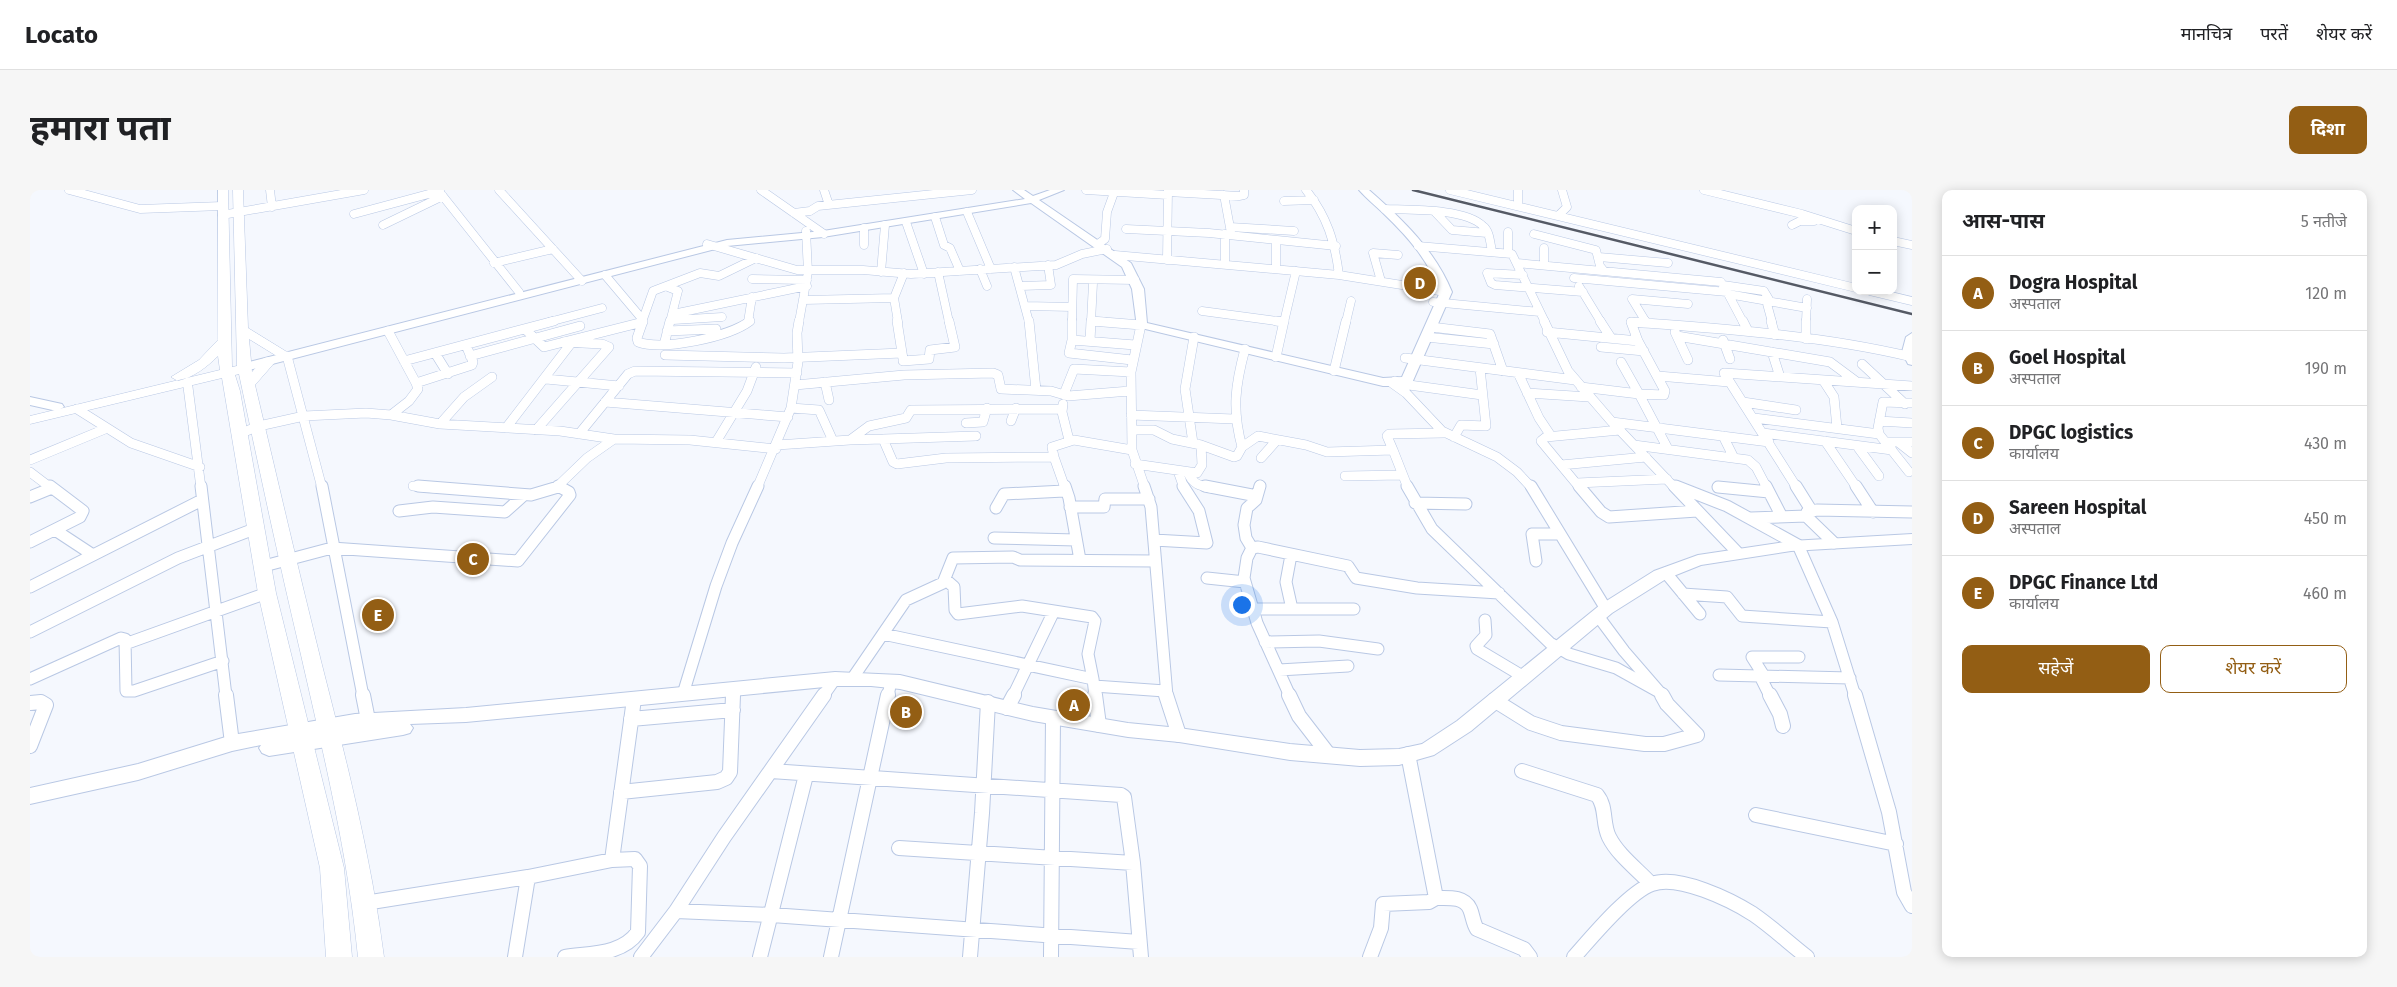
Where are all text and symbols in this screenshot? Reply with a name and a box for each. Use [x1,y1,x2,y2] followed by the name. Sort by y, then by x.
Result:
[25,21,98,49] text: Locato
[2181,23,2232,45] text: मानचित्र
[2260,23,2288,45] text: परतें
[2316,23,2372,45] text: शेयर करें
[2289,106,2367,154] button: दिशा
[30,107,170,149] text: हमारा पता
[1852,205,1897,295] map controls
[1852,205,1897,250] button: +
[1962,208,2045,234] text: आस-पास
[2301,212,2347,231] text: 5 नतीजे
[1852,250,1897,295] button: −
[1404,264,1436,302] pin: D
[2009,271,2137,294] text: Dogra Hospital
[1973,284,1983,303] text: A
[2305,284,2347,303] text: 120 m
[2009,294,2061,313] text: अस्पताल
[2009,346,2126,369] text: Goel Hospital
[1973,359,1983,378] text: B
[2305,359,2347,378] text: 190 m
[2009,369,2061,388] text: अस्पताल
[2009,421,2133,444] text: DPGC logistics
[1973,434,1983,453] text: C
[2304,434,2347,453] text: 430 m
[2009,444,2059,463] text: कार्यालय
[2009,496,2146,519] text: Sareen Hospital
[1973,509,1983,528] text: D
[2304,509,2347,528] text: 450 m
[2009,519,2061,538] text: अस्पताल
[457,540,489,578] pin: C
[2009,571,2158,594] text: DPGC Finance Ltd
[1974,584,1982,603] text: E
[2303,584,2347,603] text: 460 m
[1229,592,1255,618] your location
[2009,594,2059,613] text: कार्यालय
[362,596,394,634] pin: E
[1962,645,2150,693] button: सहेजें
[2160,645,2347,693] button: शेयर करें
[1058,686,1090,724] pin: A
[890,693,922,731] pin: B

